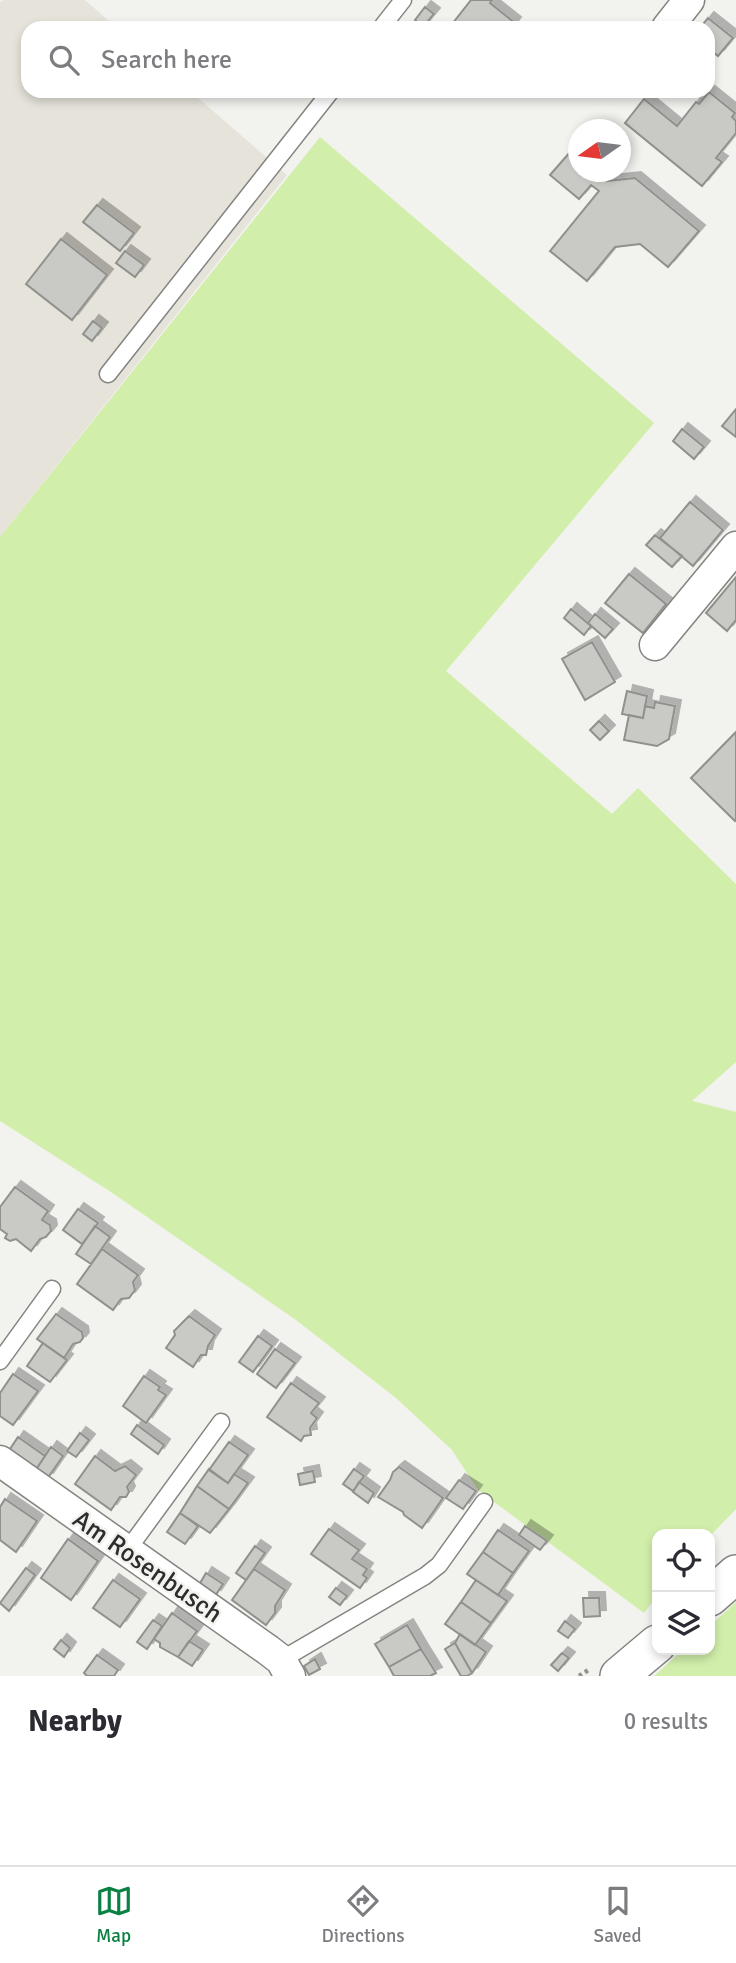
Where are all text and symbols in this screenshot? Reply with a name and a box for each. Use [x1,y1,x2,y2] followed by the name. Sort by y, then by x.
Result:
[21,21,715,98] search box
[45,41,83,79] icon: search
[101,44,232,76] text: Search here
[568,119,631,182] north arrow
[66,1503,228,1630] street label: Am Rosenbusch
[652,1529,715,1655] map controls
[652,1529,715,1592] button: locate
[652,1592,715,1655] button: layers
[28,1703,122,1740] text: Nearby
[624,1707,708,1736] text: 0 results
[95,1882,133,1948] tab: Map
[322,1882,405,1948] tab: Directions
[594,1882,641,1948] tab: Saved

